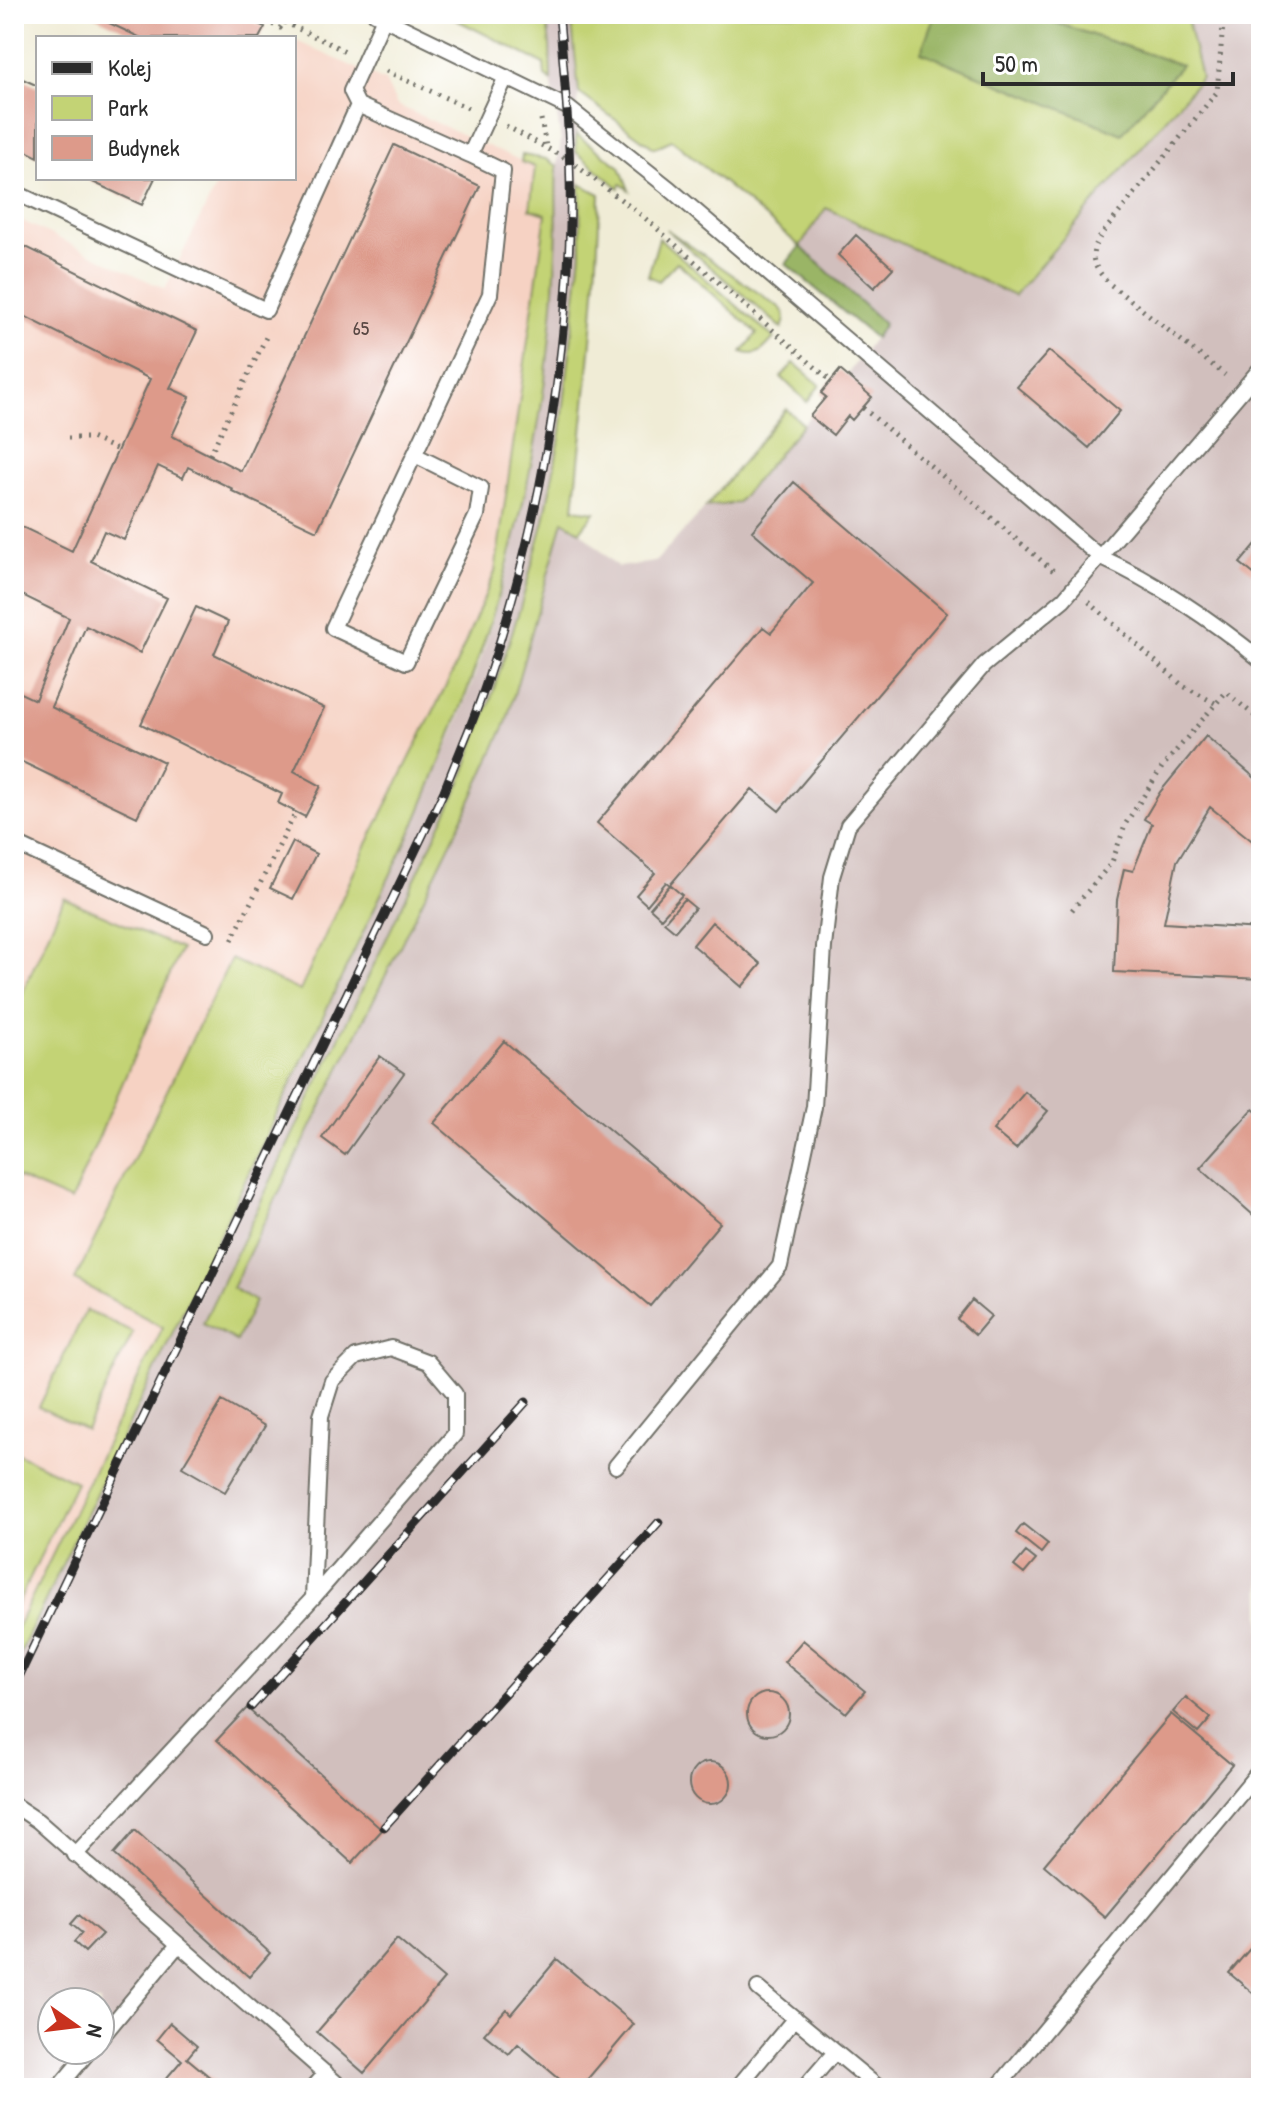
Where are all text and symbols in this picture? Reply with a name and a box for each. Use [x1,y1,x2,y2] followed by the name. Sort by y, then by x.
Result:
[36,36,296,180] legend
[983,36,1233,86] scale bar
[995,47,1038,79] text: 50 m
[108,51,152,83] text: Kolej
[108,91,148,123] text: Park
[108,131,180,163] text: Budynek
[353,314,370,341] house number: 65
[36,1986,116,2066] north arrow
[79,2022,111,2040] text: N

